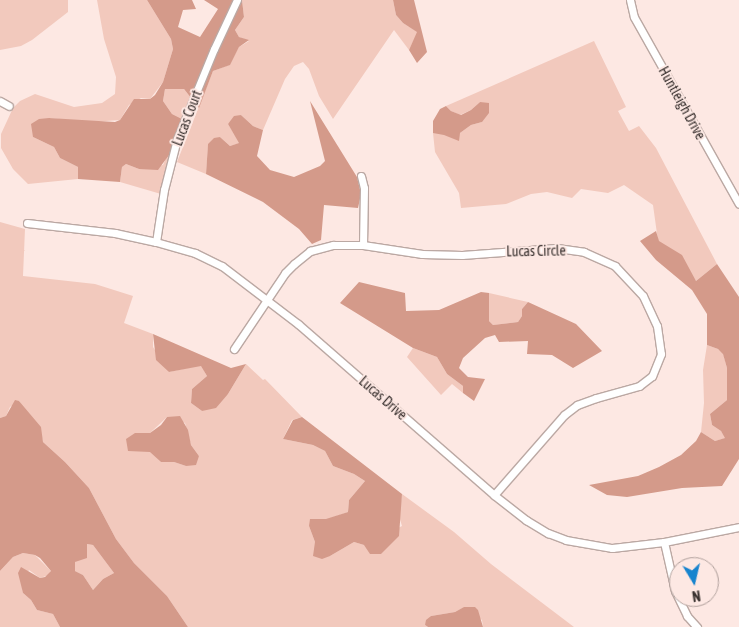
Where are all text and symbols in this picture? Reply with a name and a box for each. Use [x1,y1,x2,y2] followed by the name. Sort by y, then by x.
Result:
[655,64,709,142] street label: Huntleigh Drive
[169,88,205,148] street label: Lucas Court
[506,242,566,260] street label: Lucas Circle
[356,373,410,423] street label: Lucas Drive
[669,557,719,607] north arrow
[691,587,702,604] text: N

